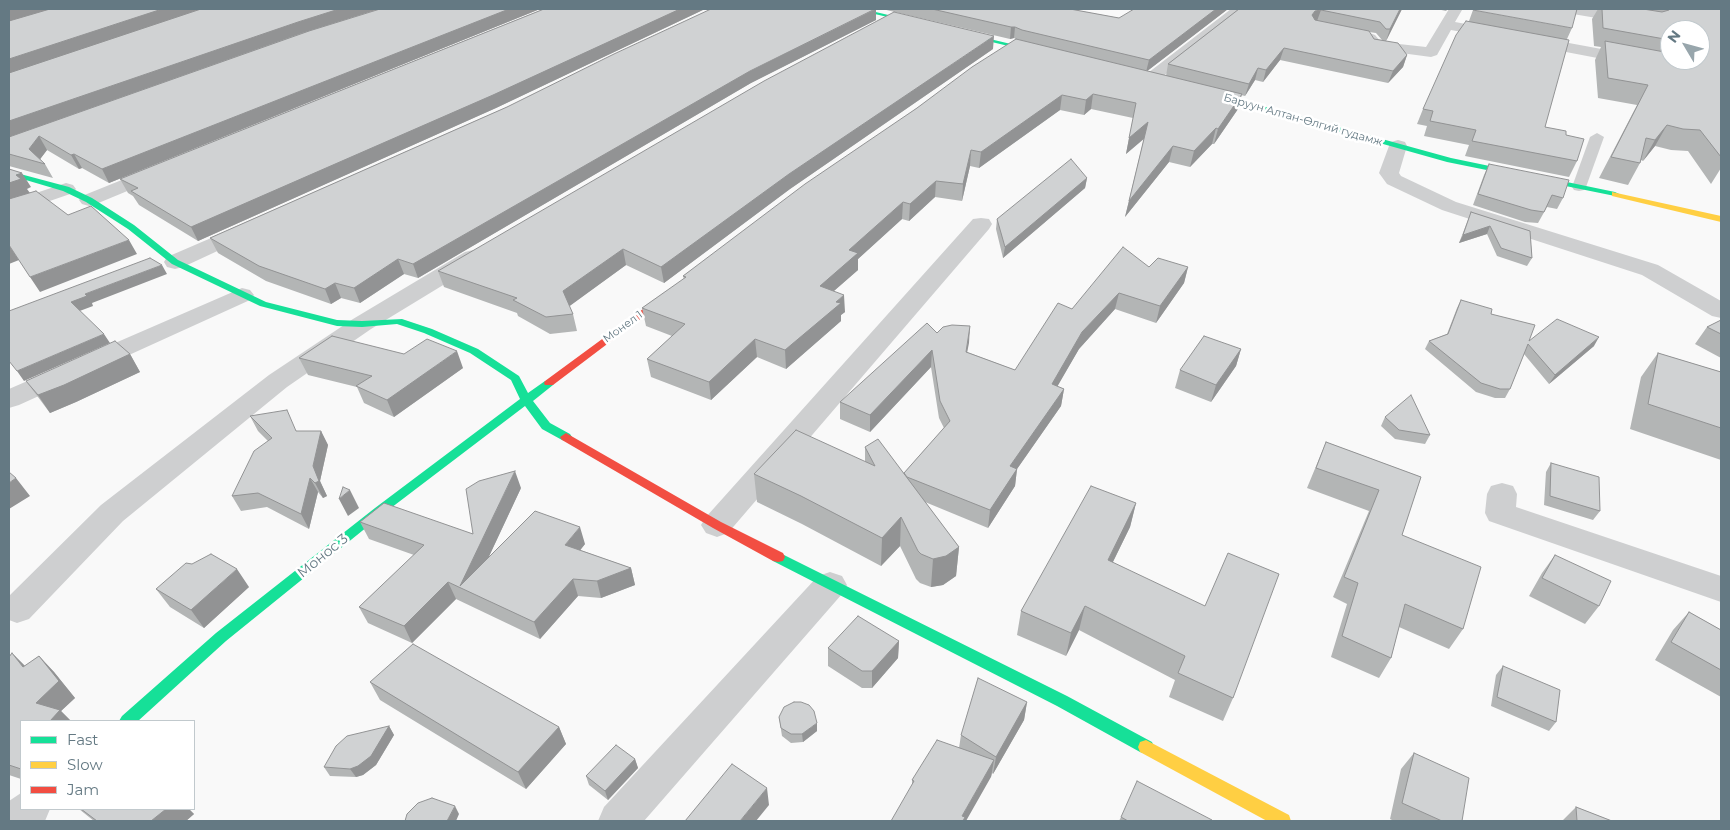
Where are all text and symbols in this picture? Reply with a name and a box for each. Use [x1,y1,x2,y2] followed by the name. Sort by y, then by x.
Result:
[1660,20,1710,70] north arrow
[1663,27,1684,47] text: N
[1222,91,1384,149] street label: Баруун Алтан-Өлгий гудамж
[601,308,645,346] street label: Монел 1
[294,531,352,581] street label: Монос 3
[20,720,195,810] legend
[67,730,98,749] text: Fast
[67,755,103,774] text: Slow
[67,780,99,799] text: Jam

